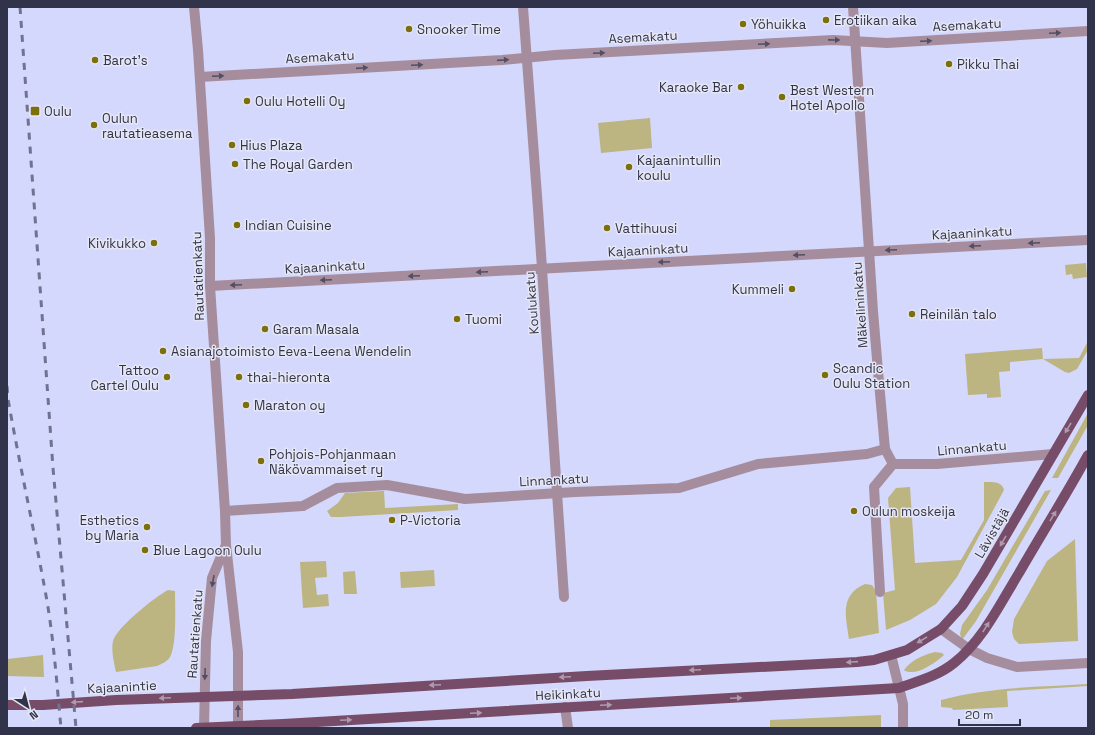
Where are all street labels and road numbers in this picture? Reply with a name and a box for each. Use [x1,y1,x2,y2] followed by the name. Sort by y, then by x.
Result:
[932,15,1002,35] street label: Asemakatu
[608,27,678,47] street label: Asemakatu
[285,47,355,67] street label: Asemakatu
[931,222,1013,244] street label: Kajaaninkatu
[188,231,208,321] street label: Rautatienkatu
[607,239,689,261] street label: Kajaaninkatu
[284,256,366,278] street label: Kajaaninkatu
[849,261,871,349] street label: Mäkelininkatu
[521,271,543,335] street label: Koulukatu
[937,437,1007,459] street label: Linnankatu
[519,470,589,490] street label: Linnankatu
[971,504,1013,561] street label: Lävistäjä
[183,589,207,679] street label: Rautatienkatu
[87,677,157,697] street label: Kajaanintie
[535,684,601,704] street label: Heikinkatu

